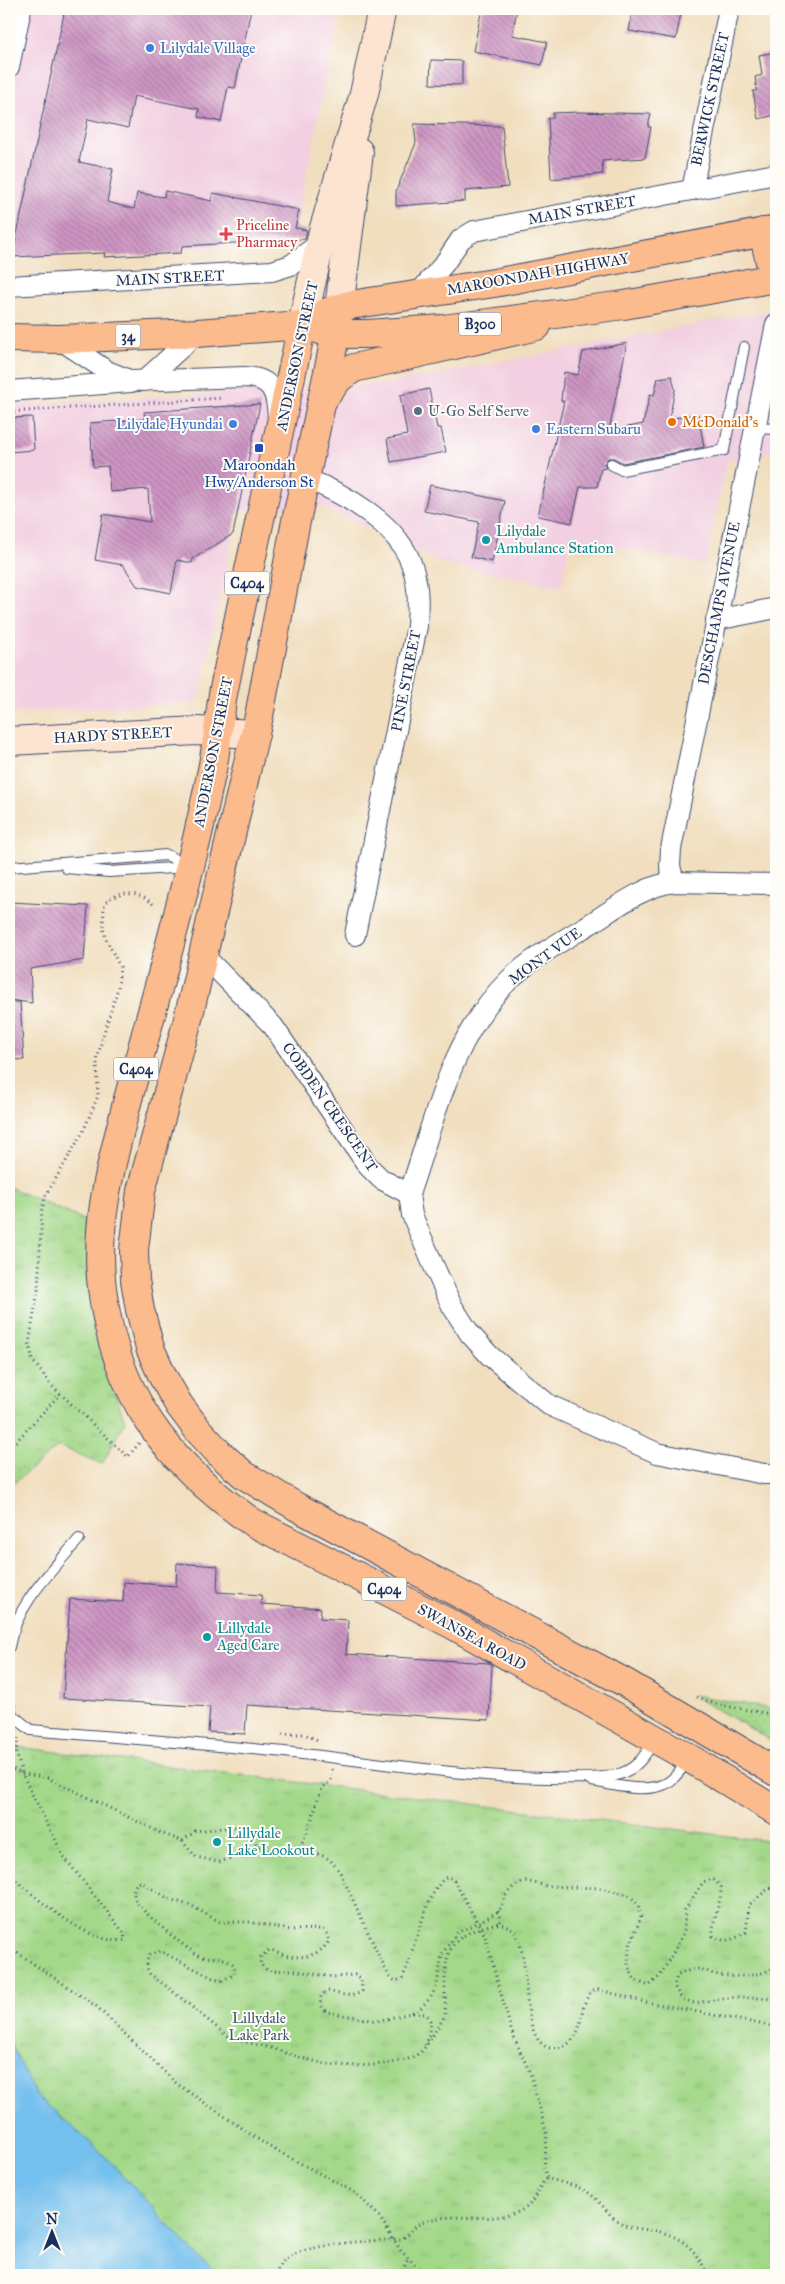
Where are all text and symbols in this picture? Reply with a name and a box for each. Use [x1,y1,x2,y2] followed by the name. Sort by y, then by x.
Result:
[687,30,733,168] street label: BERWICK STREET
[160,39,256,57] place label: Lilydale Village
[144,42,156,54] marker: Lilydale Village
[527,192,637,228] street label: MAIN STREET
[236,216,298,251] place label: Priceline Pharmacy
[220,228,232,240] marker: Priceline Pharmacy
[445,249,631,299] street label: MAROONDAH HIGHWAY
[115,266,225,290] street label: MAIN STREET
[272,279,322,434] street label: ANDERSON STREET
[459,312,501,336] road number: B300
[116,324,140,348] road number: 34
[428,402,529,420] place label: U-Go Self Serve
[412,405,424,417] marker: U-Go Self Serve
[682,413,758,431] place label: McDonald's
[116,415,223,433] place label: Lilydale Hyundai
[666,416,678,428] marker: McDonald's
[227,418,239,430] marker: Lilydale Hyundai
[546,420,641,438] place label: Eastern Subaru
[530,423,542,435] marker: Eastern Subaru
[253,442,265,454] marker: Maroondah Hwy/Anderson St
[204,456,314,491] place label: Maroondah Hwy/Anderson St
[694,520,744,686] street label: DESCHAMPS AVENUE
[495,522,614,557] place label: Lilydale Ambulance Station
[480,534,492,546] marker: Lilydale Ambulance Station
[224,572,270,594] road number: C404
[387,629,425,733] street label: PINE STREET
[189,675,236,830] street label: ANDERSON STREET
[53,723,173,747] street label: HARDY STREET
[505,923,585,988] street label: MONT VUE
[279,1039,381,1175] street label: COBDEN CRESCENT
[114,1058,158,1080] road number: C404
[362,1578,406,1600] road number: C404
[415,1600,529,1674] street label: SWANSEA ROAD
[216,1619,279,1654] place label: Lillydale Aged Care
[201,1631,213,1643] marker: Lillydale Aged Care
[227,1824,316,1859] place label: Lillydale Lake Lookout
[211,1836,223,1848] marker: Lillydale Lake Lookout
[229,2009,289,2044] park label: Lillydale Lake Park
[28,2206,78,2256] north arrow
[46,2211,58,2228] text: N

